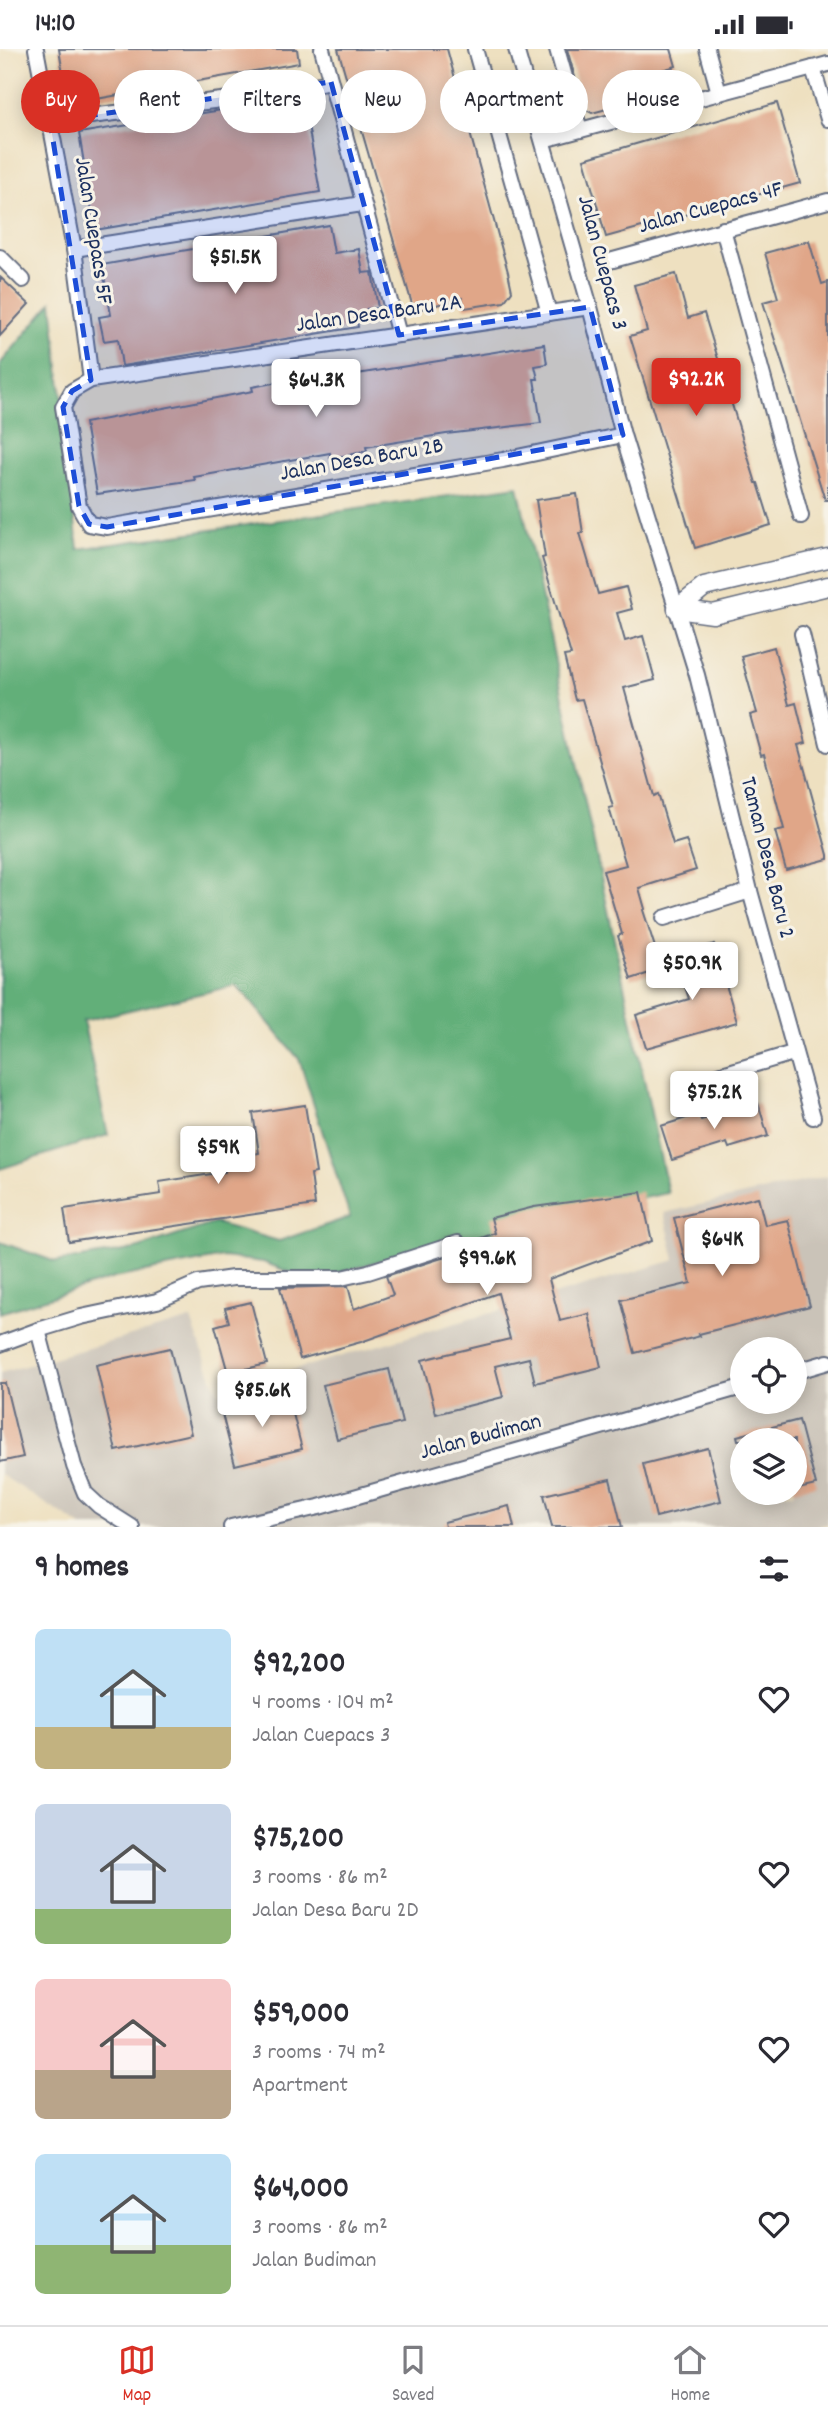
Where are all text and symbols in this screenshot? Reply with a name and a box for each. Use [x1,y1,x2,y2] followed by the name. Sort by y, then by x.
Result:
[35,6,76,43] text: 14:10
[21,70,100,133] chip: Buy
[114,70,205,133] chip: Rent
[219,70,326,133] chip: Filters
[340,70,426,133] chip: New
[440,70,588,133] chip: Apartment
[602,70,704,133] chip: House
[64,155,120,308] street label: Jalan Cuepacs 5F
[635,174,788,244] street label: Jalan Cuepacs 4F
[567,192,635,334] street label: Jalan Cuepacs 3
[178,237,292,296] pin: $51.5K
[209,242,261,275] text: $51.5K
[294,287,464,343] street label: Jalan Desa Baru 2A
[259,359,373,419] pin: $64.3K
[639,359,753,418] pin: $92.2K
[668,364,724,397] text: $92.2K
[287,365,345,398] text: $64.3K
[278,430,446,492] street label: Jalan Desa Baru 2B
[730,774,802,942] street label: Taman Desa Baru 2
[635,943,749,1002] pin: $50.9K
[662,948,722,981] text: $50.9K
[657,1072,771,1131] pin: $75.2K
[686,1077,742,1110] text: $75.2K
[177,1127,259,1186] pin: $59K
[196,1132,240,1165] text: $59K
[681,1219,763,1278] pin: $64K
[700,1224,744,1257] text: $64K
[430,1237,544,1297] pin: $99.6K
[458,1243,516,1276] text: $99.6K
[730,1337,807,1505] map controls
[730,1337,807,1414] button: locate
[205,1369,319,1429] pin: $85.6K
[233,1375,291,1408] text: $85.6K
[417,1406,545,1470] street label: Jalan Budiman
[730,1428,807,1505] button: layers
[35,1548,129,1591] text: 9 homes
[755,1550,793,1588] icon: filters
[252,1644,346,1687] text: $92,200
[91,1657,175,1741] icon: home
[755,1680,793,1718] icon: heart
[252,1687,394,1720] text: 4 rooms · 104 m²
[252,1720,391,1753] text: Jalan Cuepacs 3
[252,1819,344,1862] text: $75,200
[91,1832,175,1916] icon: home
[755,1855,793,1893] icon: heart
[252,1862,388,1895] text: 3 rooms · 86 m²
[252,1895,418,1928] text: Jalan Desa Baru 2D
[252,1994,350,2037] text: $59,000
[91,2007,175,2091] icon: home
[755,2030,793,2068] icon: heart
[252,2037,386,2070] text: 3 rooms · 74 m²
[252,2070,348,2103] text: Apartment
[252,2169,349,2212] text: $64,000
[91,2182,175,2266] icon: home
[755,2205,793,2243] icon: heart
[252,2212,388,2245] text: 3 rooms · 86 m²
[252,2245,376,2278] text: Jalan Budiman
[118,2341,156,2410] tab: Map
[392,2341,434,2410] tab: Saved
[670,2341,710,2410] tab: Home

